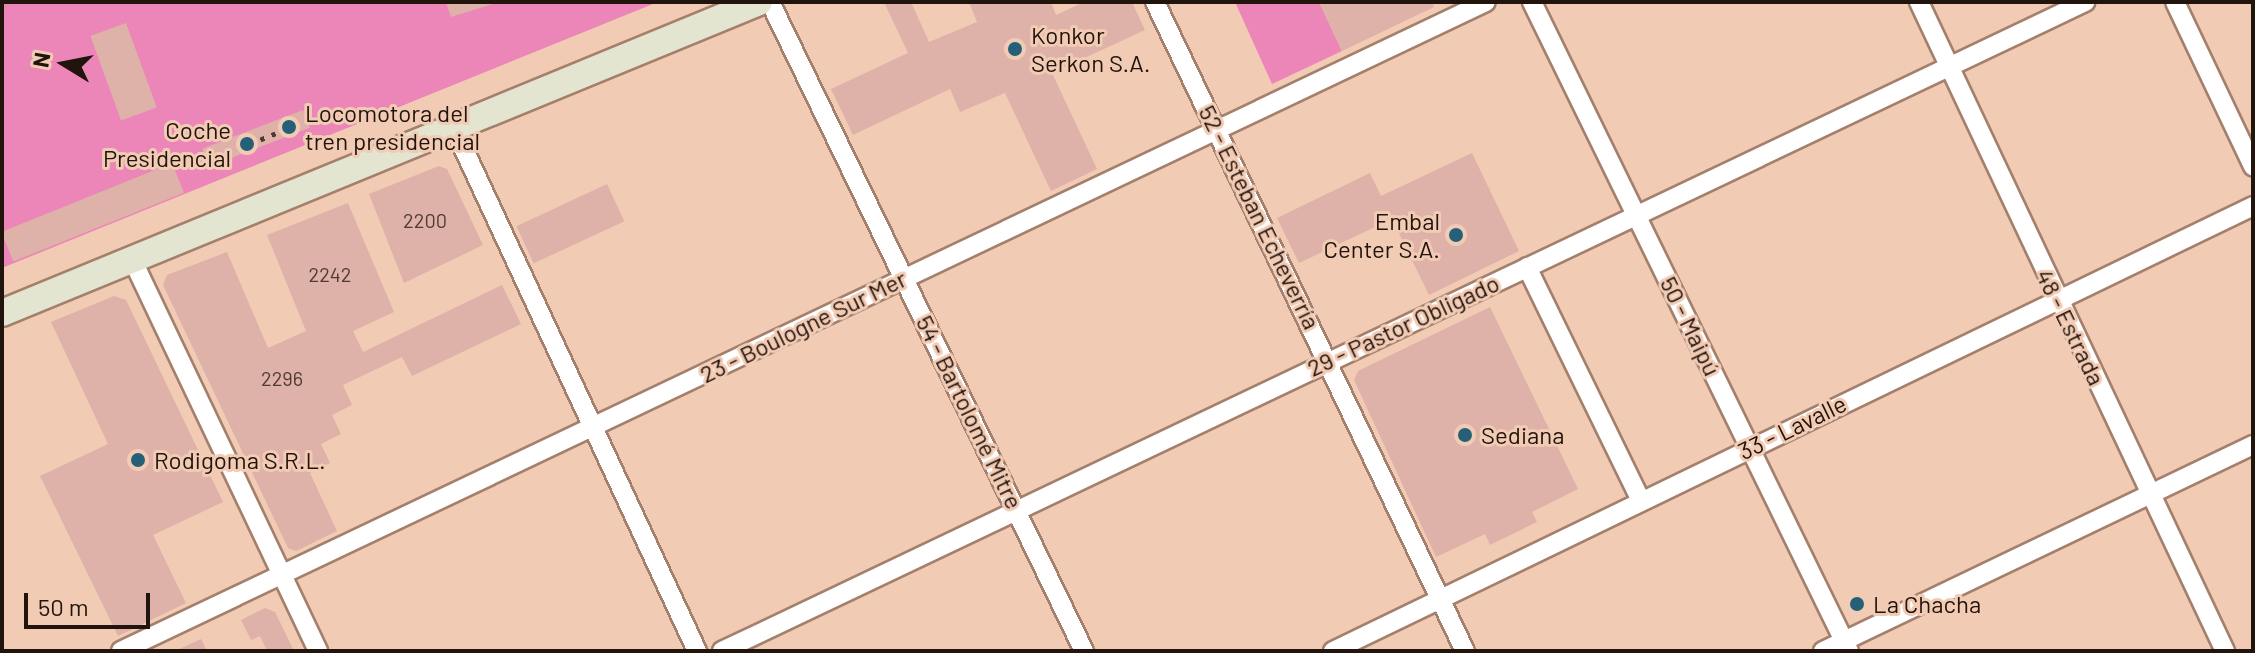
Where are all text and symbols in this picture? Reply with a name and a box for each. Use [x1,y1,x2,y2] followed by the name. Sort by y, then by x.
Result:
[1031,21,1151,77] place label: Konkor Serkon S.A.
[24,24,104,104] north arrow
[1006,40,1024,58] marker: Konkor Serkon S.A.
[26,50,54,69] text: N
[305,99,480,155] place label: Locomotora del tren presidencial
[1193,100,1327,334] street label: 52 - Esteban Echeverría
[103,116,231,172] place label: Coche Presidencial
[280,118,298,136] marker: Locomotora del tren presidencial
[238,135,256,153] marker: Coche Presidencial
[1323,207,1440,263] place label: Embal Center S.A.
[403,208,447,232] house number: 2200
[1447,226,1465,244] marker: Embal Center S.A.
[308,262,352,286] house number: 2242
[695,264,911,388] street label: 23 - Boulogne Sur Mer
[2030,264,2112,390] street label: 48 - Estrada
[1303,268,1503,382] street label: 29 - Pastor Obligado
[1655,272,1727,380] street label: 50 - Maipú
[911,311,1029,513] street label: 54 - Bartolomé Mitre
[261,366,303,390] house number: 2296
[1733,388,1851,466] street label: 33 - Lavalle
[1481,421,1564,449] place label: Sediana
[1456,426,1474,444] marker: Sediana
[154,446,326,474] place label: Rodigoma S.R.L.
[129,451,147,469] marker: Rodigoma S.R.L.
[28,577,154,627] scale bar
[1873,590,1981,618] place label: La Chacha
[38,592,89,621] text: 50 m
[1848,595,1866,613] marker: La Chacha

